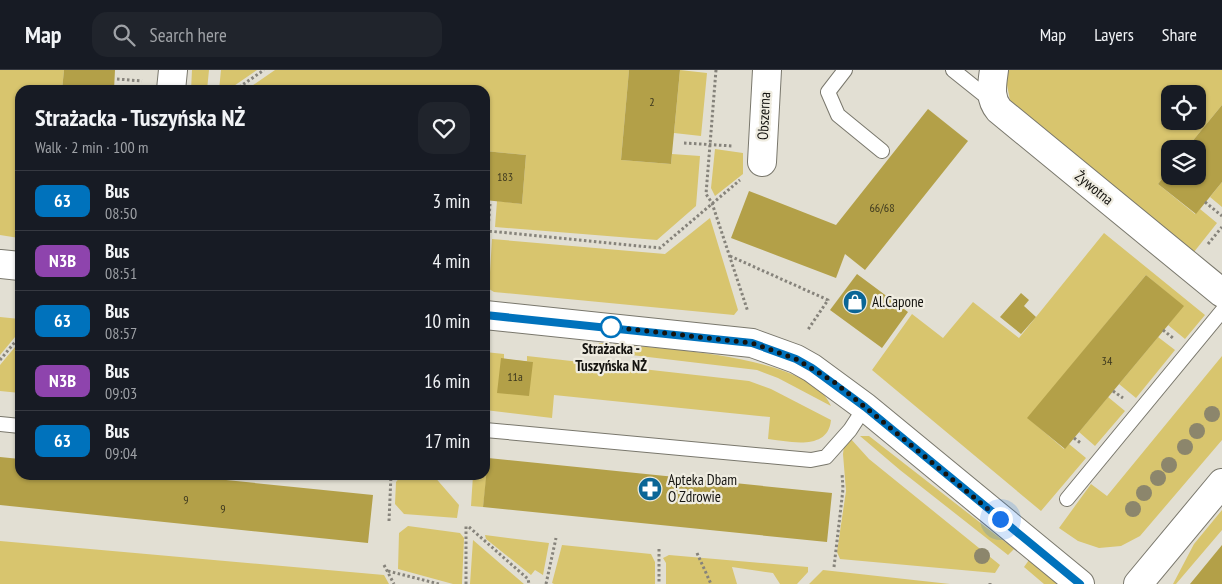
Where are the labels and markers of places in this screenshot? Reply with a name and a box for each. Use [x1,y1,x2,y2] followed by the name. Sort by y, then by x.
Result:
[842,289,868,315] shop icon: Al.Capone
[872,292,924,311] place label: Al.Capone
[600,316,622,338] marker: Strażacka - Tuszyńska NŻ
[575,339,647,375] place label: Strażacka - Tuszyńska NŻ
[668,470,737,506] place label: Apteka Dbam O Zdrowie
[637,476,663,502] pharmacy icon: Apteka Dbam O Zdrowie

